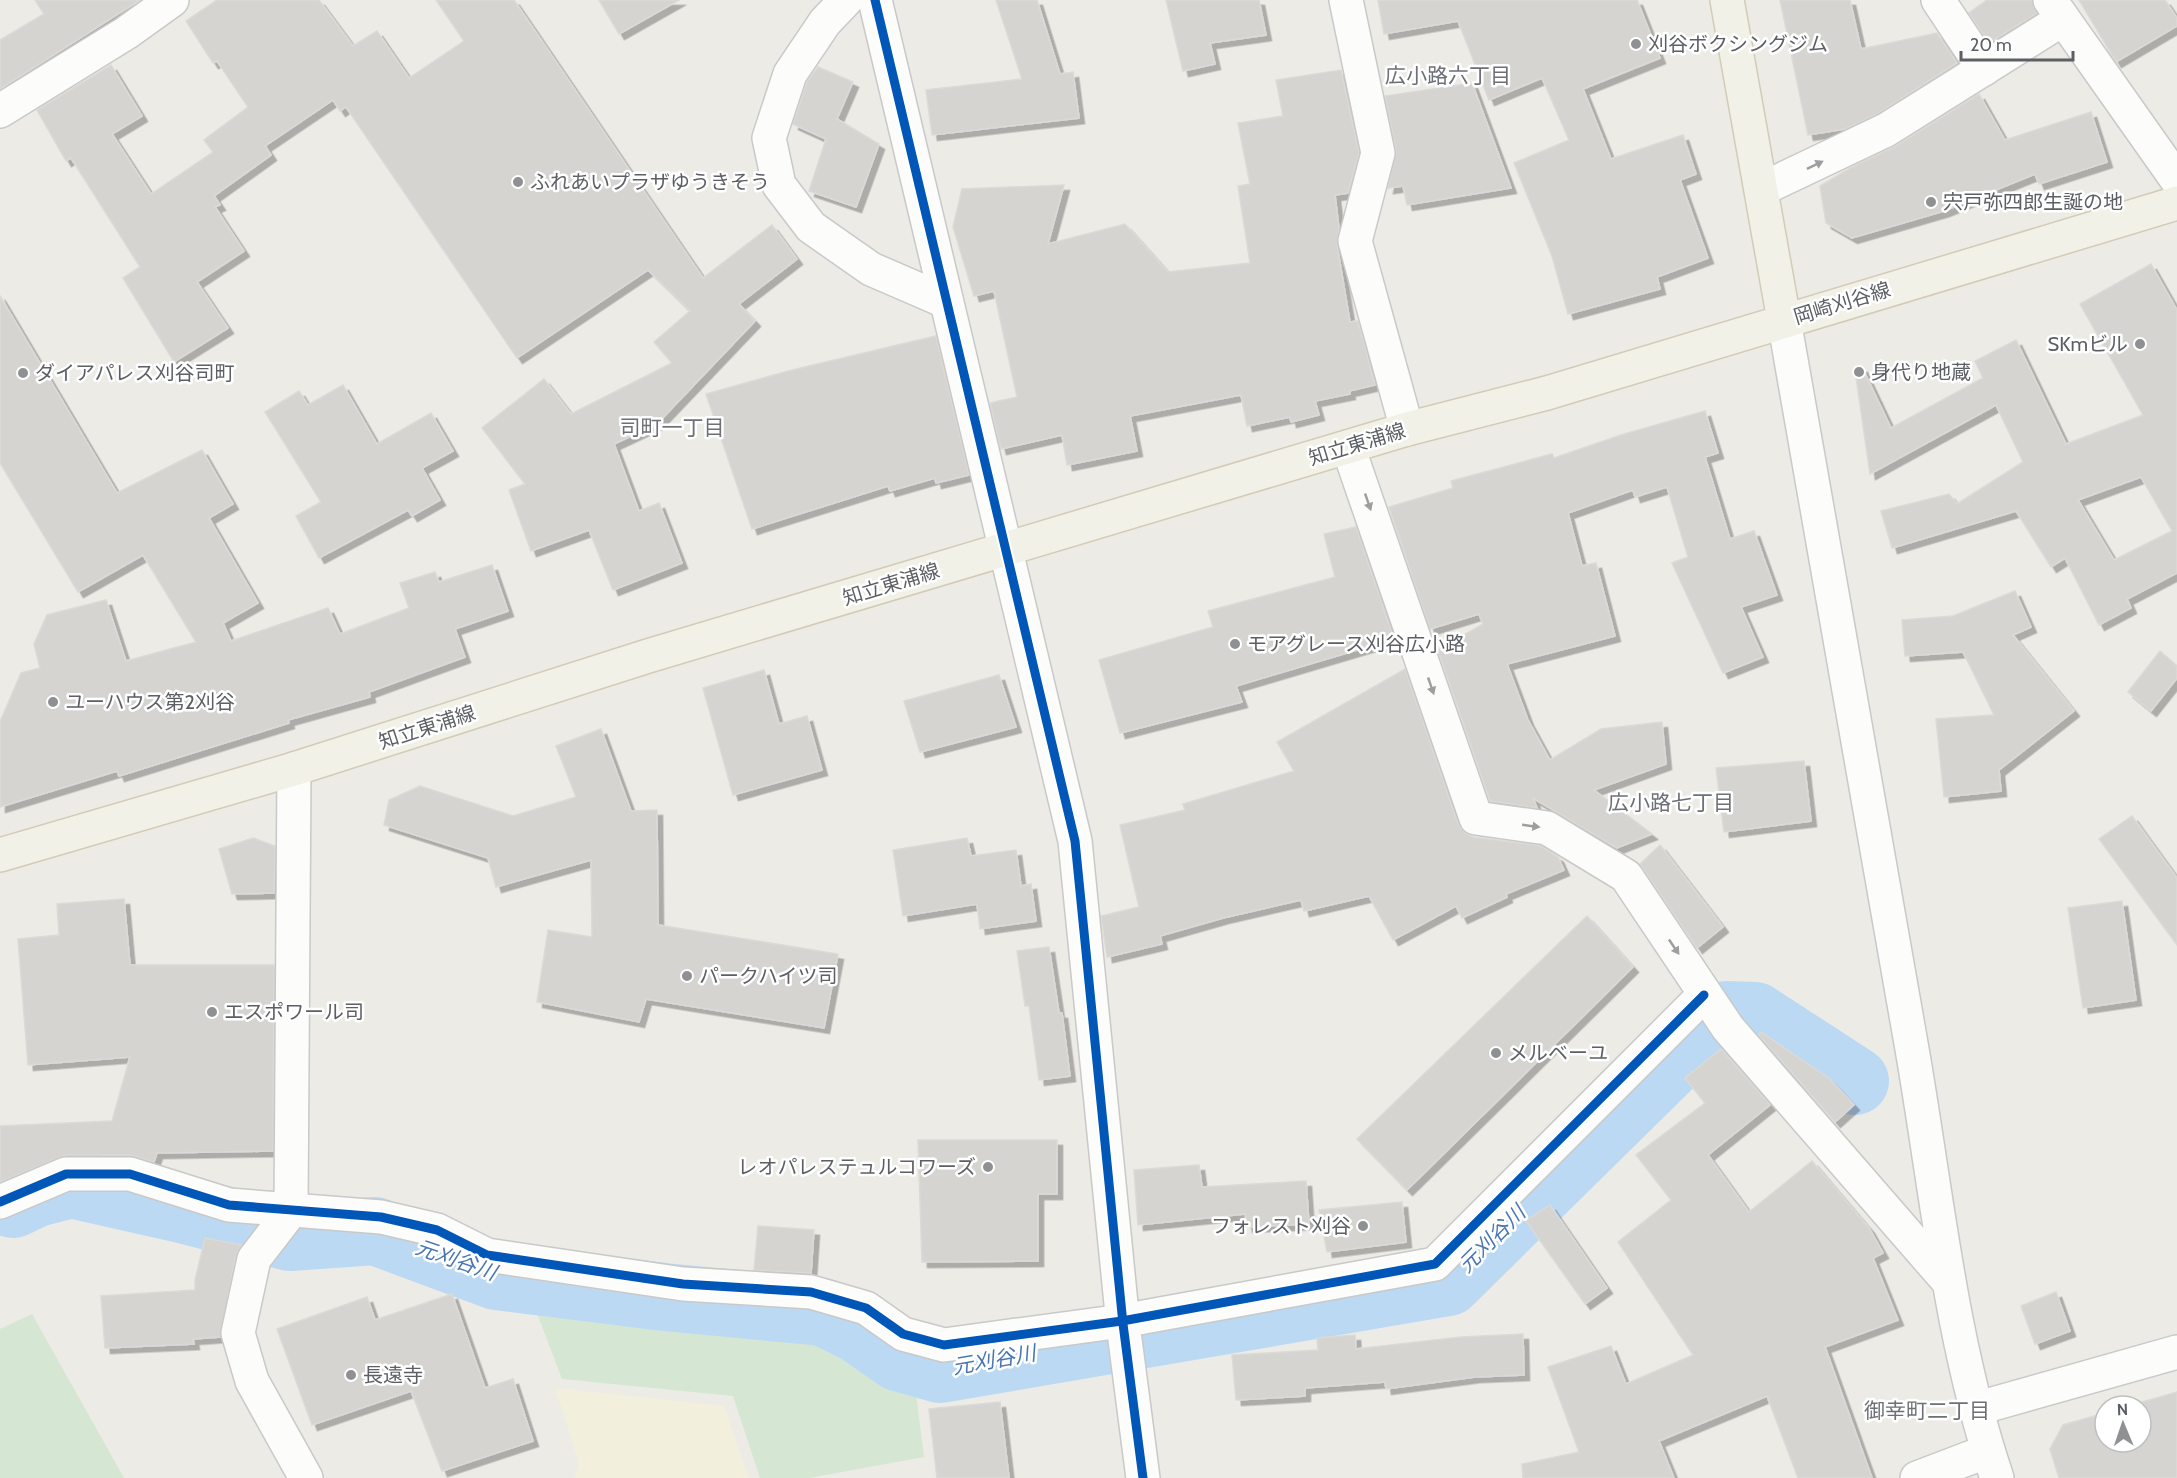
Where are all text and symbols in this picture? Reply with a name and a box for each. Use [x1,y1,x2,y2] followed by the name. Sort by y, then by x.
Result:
[1961,24,2074,62] scale bar
[1648,32,1828,56] place label: 刈谷ボクシングジム
[1970,34,2012,56] text: 20 m
[1629,37,1643,51] marker: 刈谷ボクシングジム
[1385,63,1511,88] district label: 広小路六丁目
[1807,160,1824,170] one-way arrow
[530,170,770,194] place label: ふれあいプラザゆうきそう
[511,175,525,189] marker: ふれあいプラザゆうきそう
[1943,190,2123,214] place label: 宍戸弥四郎生誕の地
[1924,195,1938,209] marker: 宍戸弥四郎生誕の地
[1791,277,1893,329] street label: 岡崎刈谷線
[2047,332,2128,356] place label: SKmビル
[2133,337,2147,351] marker: SKmビル
[1871,360,1971,384] place label: 身代り地蔵
[35,361,235,385] place label: ダイアパレス刈谷司町
[1852,365,1866,379] marker: 身代り地蔵
[16,366,30,380] marker: ダイアパレス刈谷司町
[620,415,725,440] district label: 司町一丁目
[1306,418,1408,470] street label: 知立東浦線
[1363,493,1373,511] one-way arrow
[840,558,942,610] street label: 知立東浦線
[1247,632,1465,656] place label: モアグレース刈谷広小路
[1228,637,1242,651] marker: モアグレース刈谷広小路
[1426,677,1436,695] one-way arrow
[65,690,235,714] place label: ユーハウス第2刈谷
[46,695,60,709] marker: ユーハウス第2刈谷
[376,700,478,754] street label: 知立東浦線
[1608,790,1734,815] district label: 広小路七丁目
[1522,821,1541,830] one-way arrow
[1669,939,1680,956] one-way arrow
[699,964,838,988] place label: パークハイツ司
[680,969,694,983] marker: パークハイツ司
[224,1000,364,1024] place label: エスポワール司
[205,1005,219,1019] marker: エスポワール司
[1508,1041,1608,1065] place label: メルベーユ
[1489,1046,1503,1060] marker: メルベーユ
[737,1155,976,1179] place label: レオパレステュルコワーズ
[981,1160,995,1174] marker: レオパレステュルコワーズ
[1453,1199,1532,1277] water label: 元刈谷川
[1211,1214,1351,1238] place label: フォレスト刈谷
[1356,1219,1370,1233] marker: フォレスト刈谷
[412,1234,502,1286] water label: 元刈谷川
[950,1340,1039,1379] water label: 元刈谷川
[363,1363,423,1387] place label: 長遠寺
[344,1368,358,1382] marker: 長遠寺
[2093,1394,2153,1454] north arrow
[1864,1398,1990,1423] district label: 御幸町二丁目
[2117,1400,2128,1419] text: N

